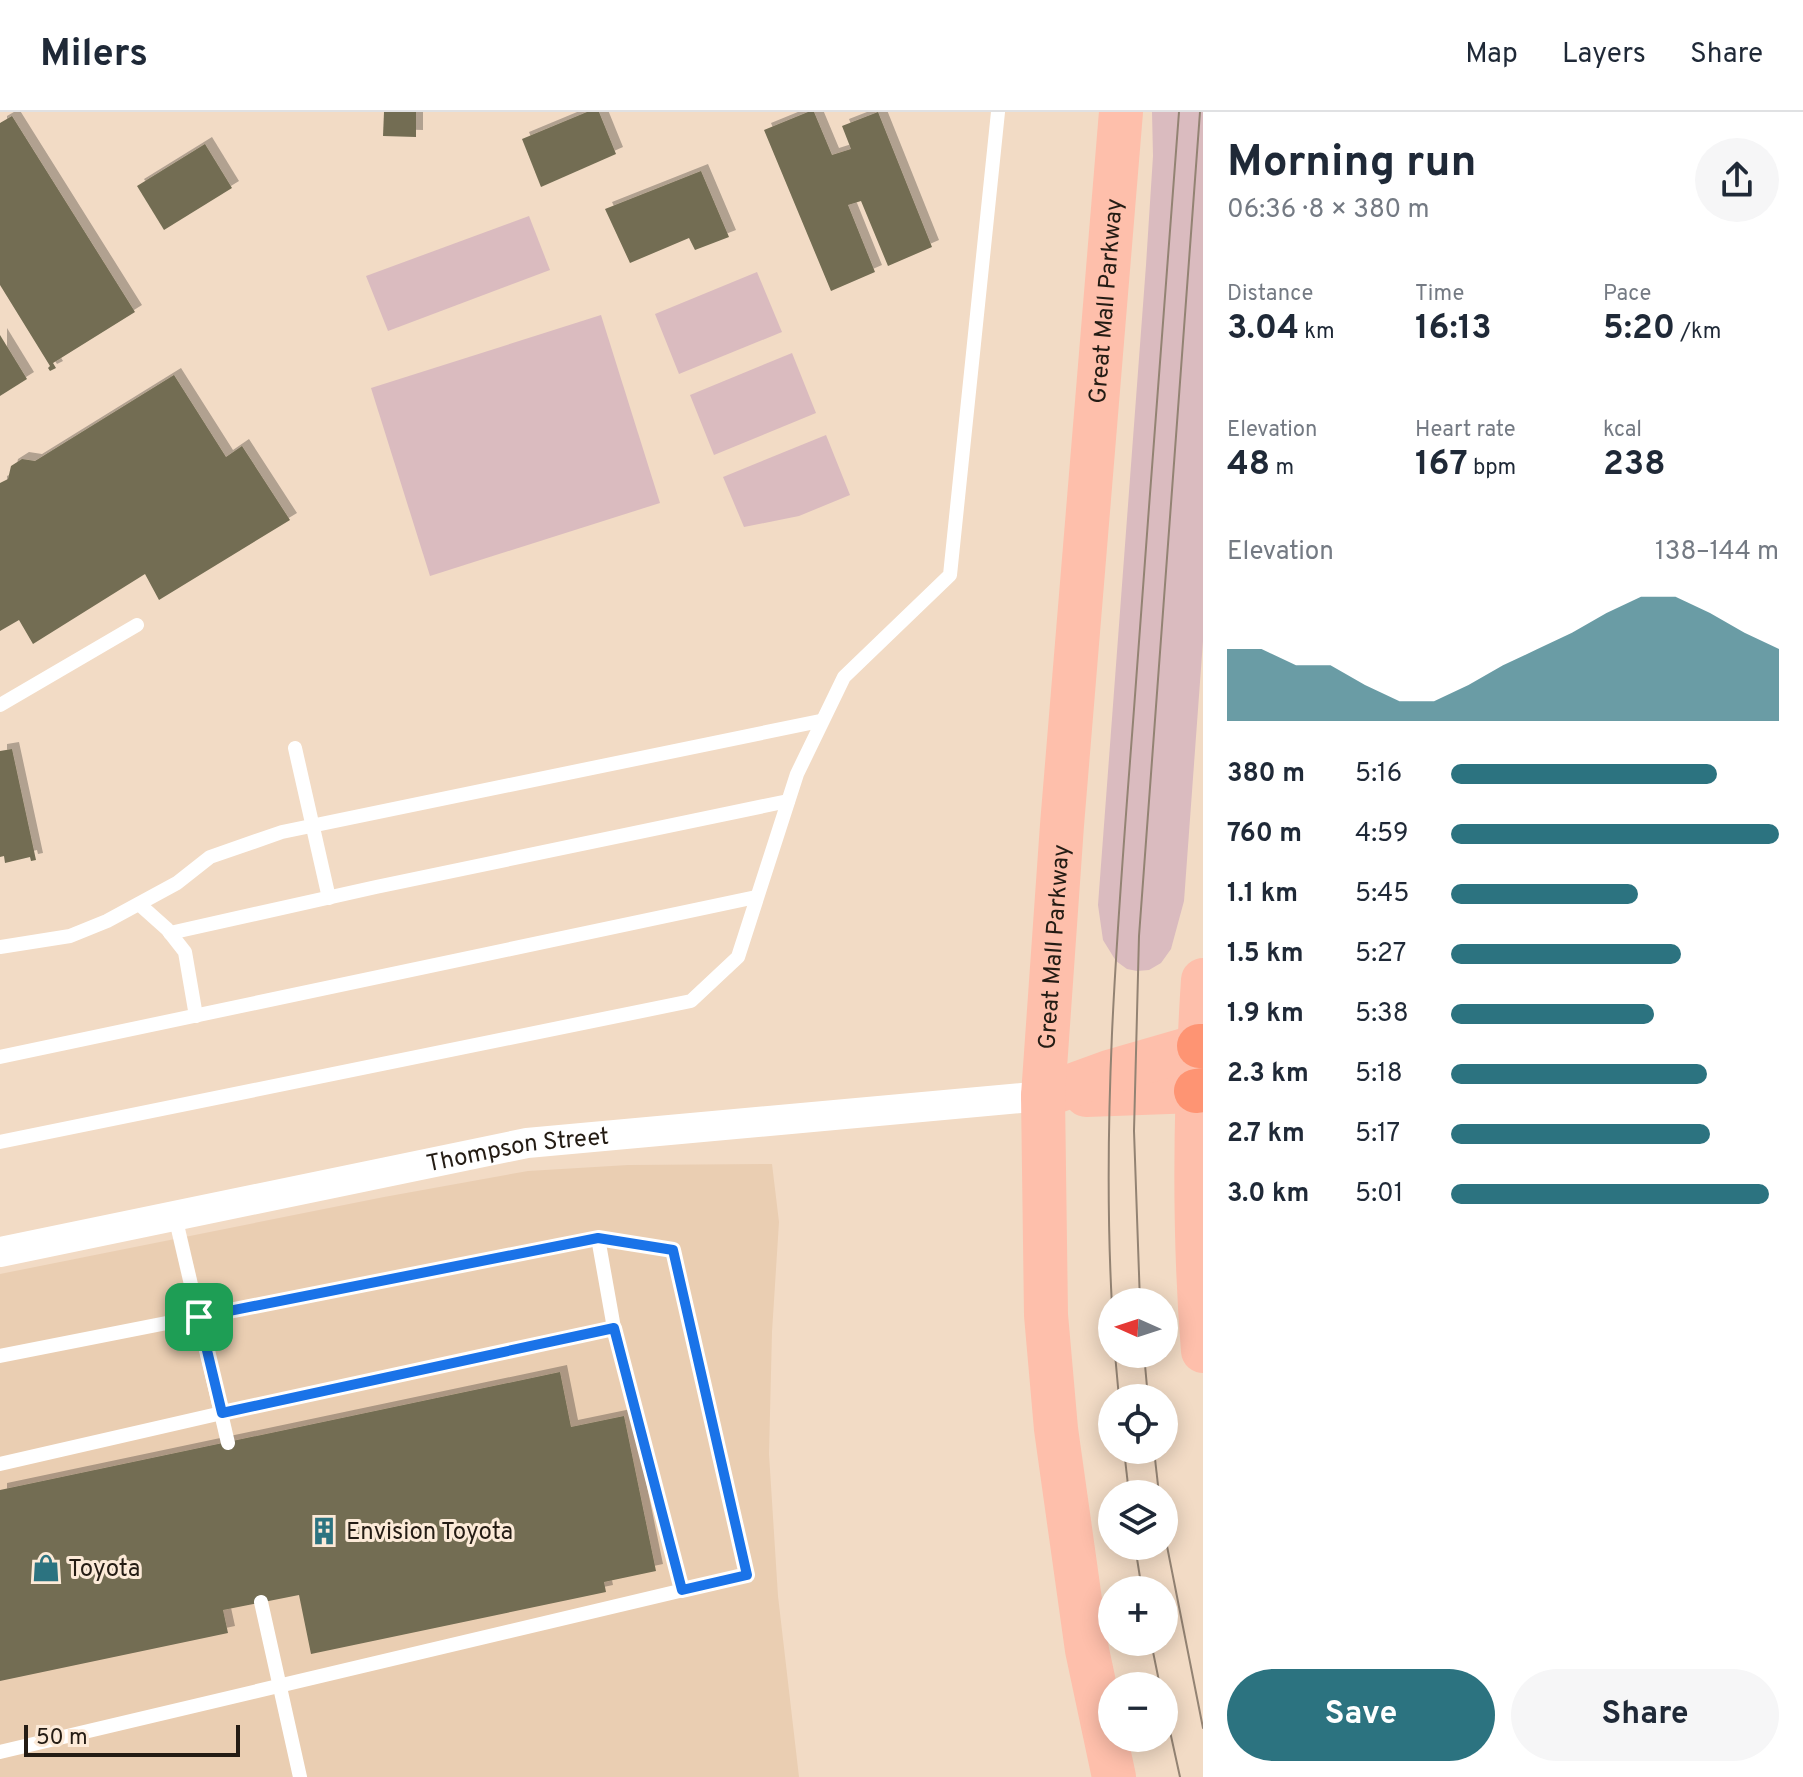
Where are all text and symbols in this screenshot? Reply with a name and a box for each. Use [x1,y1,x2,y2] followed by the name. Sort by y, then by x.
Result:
[40,31,148,80] text: Milers
[1465,37,1518,73] text: Map
[1562,37,1646,73] text: Layers
[1690,37,1763,73] text: Share
[1227,136,1477,192] text: Morning run
[1695,138,1779,222] button: share
[1227,194,1429,227] text: 06:36 · 8 × 380 m
[1084,197,1131,405] street label: Great Mall Parkway
[1227,281,1313,308] text: Distance
[1415,281,1464,308] text: Time
[1603,281,1651,308] text: Pace
[1227,308,1299,351] text: 3.04
[1415,308,1492,351] text: 16:13
[1603,308,1675,351] text: 5:20
[1299,319,1335,346] text: km
[1675,319,1721,346] text: /km
[1227,417,1317,444] text: Elevation
[1415,417,1516,444] text: Heart rate
[1603,417,1642,444] text: kcal
[1227,444,1270,487] text: 48
[1415,444,1468,487] text: 167
[1603,444,1666,487] text: 238
[1270,455,1294,482] text: m
[1468,455,1516,482] text: bpm
[1227,536,1334,569] text: Elevation
[1655,536,1779,569] text: 138–144 m
[1227,758,1305,791] text: 380 m
[1355,758,1402,791] text: 5:16
[1227,818,1302,851] text: 760 m
[1355,818,1408,851] text: 4:59
[1033,843,1078,1051] street label: Great Mall Parkway
[1227,878,1298,911] text: 1.1 km
[1355,878,1409,911] text: 5:45
[1227,938,1304,971] text: 1.5 km
[1355,938,1406,971] text: 5:27
[1227,998,1304,1031] text: 1.9 km
[1355,998,1409,1031] text: 5:38
[1227,1058,1309,1091] text: 2.3 km
[1355,1058,1403,1091] text: 5:18
[1227,1118,1305,1151] text: 2.7 km
[1355,1118,1400,1151] text: 5:17
[424,1123,610,1180] street label: Thompson Street
[1227,1178,1309,1211] text: 3.0 km
[1355,1178,1403,1211] text: 5:01
[165,1283,233,1351] pin
[1098,1288,1178,1368] north arrow
[1098,1288,1178,1752] map controls
[177,1295,221,1339] icon: arrive
[1098,1384,1178,1464] button: locate
[1098,1480,1178,1560] button: layers
[309,1516,339,1546] building icon: Envision Toyota
[346,1518,513,1548] place label: Envision Toyota
[31,1553,61,1583] shop icon: Toyota
[68,1555,140,1585] place label: Toyota
[1098,1576,1178,1656] button: +
[1227,1669,1495,1761] button: Save
[1511,1669,1779,1761] button: Share
[1098,1672,1178,1752] button: −
[24,1721,240,1757] scale bar
[36,1725,88,1752] text: 50 m

